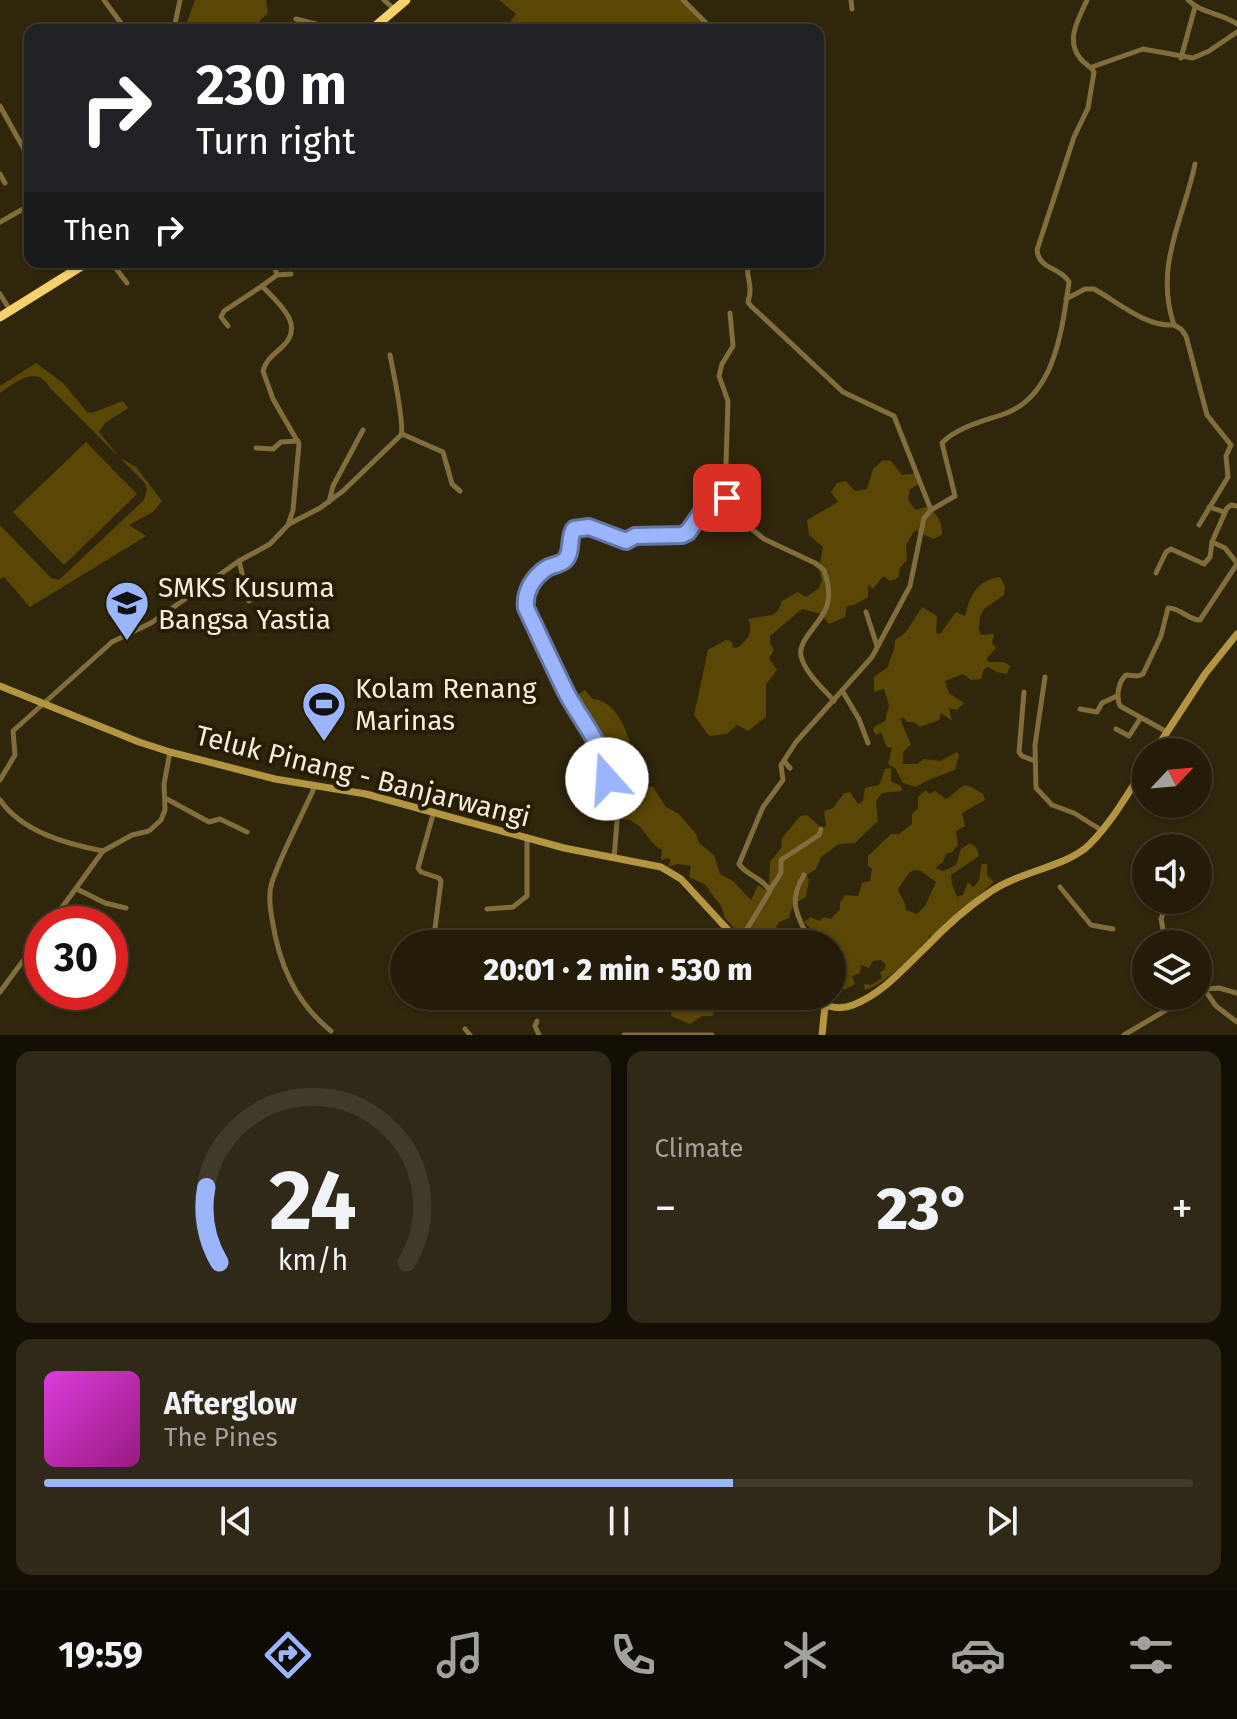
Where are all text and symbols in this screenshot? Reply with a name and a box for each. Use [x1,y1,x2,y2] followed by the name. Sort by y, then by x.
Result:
[196,52,347,119] text: 230 m
[64,56,168,160] icon: right
[196,120,356,164] text: Turn right
[147,208,191,252] icon: right
[64,212,131,248] text: Then
[693,464,761,532] pin
[705,476,749,520] icon: arrive
[158,571,335,636] place label: SMKS Kusuma Bangsa Yastia
[103,579,151,642] school or university icon: SMKS Kusuma Bangsa Yastia
[355,672,537,737] place label: Kolam Renang Marinas
[300,680,348,743] sports icon: Kolam Renang Marinas
[192,718,534,834] street label: Teluk Pinang - Banjarwangi
[565,737,649,821] position arrow
[1132,738,1212,818] north arrow
[1132,738,1212,1010] map controls
[1132,834,1212,914] button: sound
[24,906,128,1010] speed limit sign: 30
[1132,930,1212,1010] button: layers
[483,952,753,988] text: 20:01 · 2 min · 530 m
[655,1133,743,1164] text: Climate
[269,1151,357,1251] text: 24
[877,1173,971,1245] text: 23°
[655,1182,677,1235] text: −
[1171,1182,1193,1235] text: +
[278,1243,349,1278] text: km/h
[164,1386,297,1422] text: Afterglow
[164,1422,278,1453] text: The Pines
[214,1499,258,1543] icon: previous
[597,1499,641,1543] icon: pause
[980,1499,1024,1543] icon: next
[260,1627,316,1683] icon: directions
[432,1627,488,1683] icon: music
[605,1627,661,1683] icon: phone
[777,1627,833,1683] icon: climate
[950,1627,1006,1683] icon: car
[1123,1627,1179,1683] icon: filters
[58,1633,143,1677] text: 19:59

